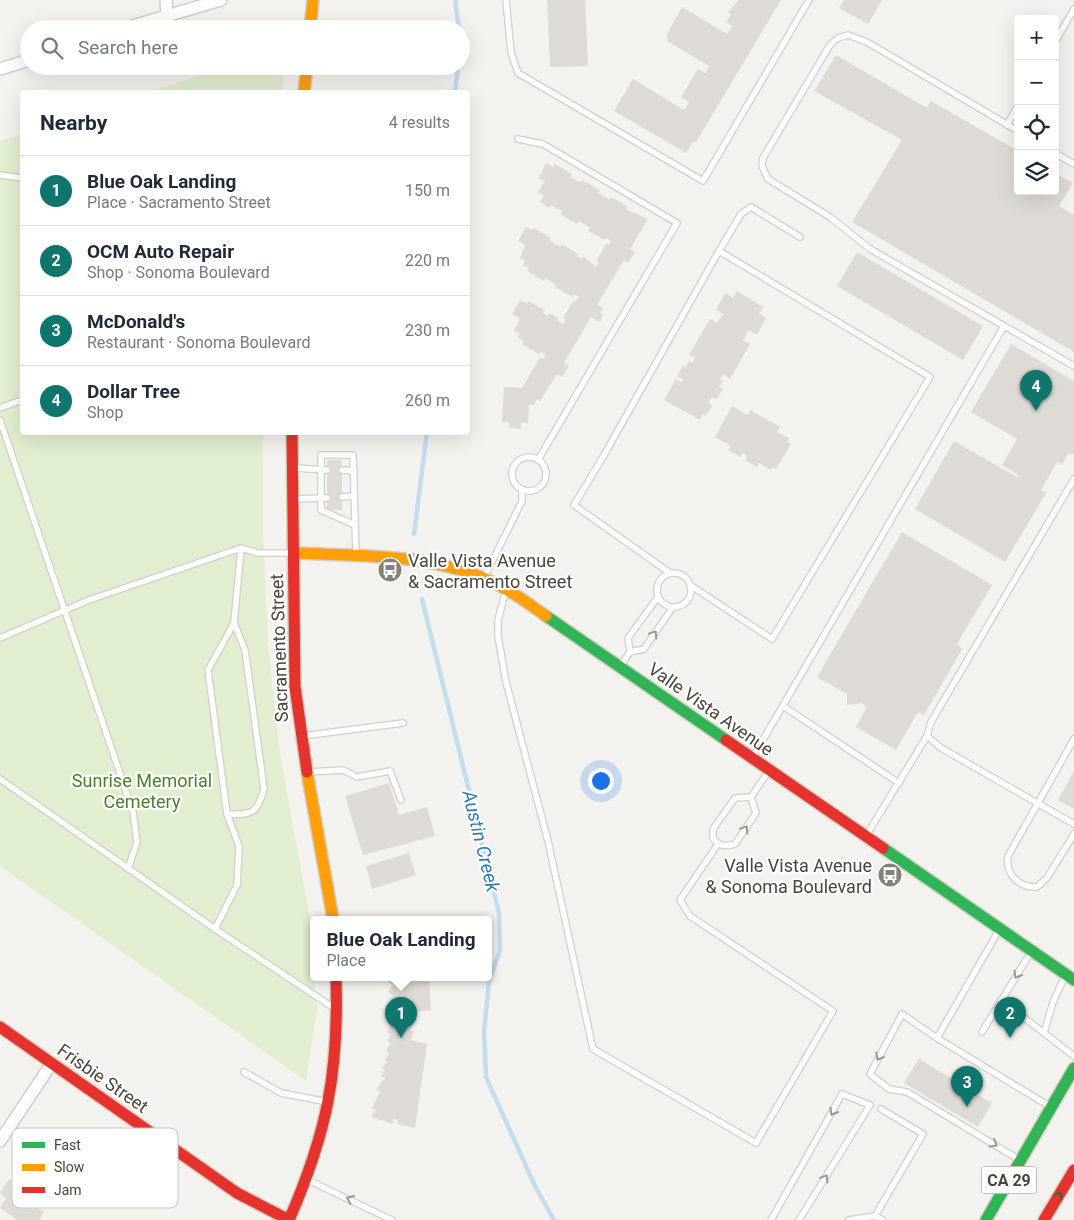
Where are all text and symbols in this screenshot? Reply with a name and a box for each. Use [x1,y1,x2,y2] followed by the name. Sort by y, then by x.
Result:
[1014,15,1059,195] map controls
[1014,15,1059,60] button: +
[20,20,470,75] search box
[38,34,66,62] icon: search
[78,36,178,59] text: Search here
[1014,60,1059,105] button: −
[1014,105,1059,150] button: locate
[40,111,107,135] text: Nearby
[389,113,450,132] text: 4 results
[1014,150,1059,195] button: layers
[87,170,236,193] text: Blue Oak Landing
[51,181,61,200] text: 1
[405,181,450,200] text: 150 m
[87,193,271,212] text: Place · Sacramento Street
[87,240,234,263] text: OCM Auto Repair
[51,251,61,270] text: 2
[405,251,450,270] text: 220 m
[87,263,270,282] text: Shop · Sonoma Boulevard
[87,310,185,333] text: McDonald's
[51,321,61,340] text: 3
[405,321,450,340] text: 230 m
[87,333,310,352] text: Restaurant · Sonoma Boulevard
[1020,370,1052,411] pin: 4
[87,380,180,403] text: Dollar Tree
[51,391,61,410] text: 4
[405,391,450,410] text: 260 m
[87,403,123,422] text: Shop
[408,550,572,592] place label: Valle Vista Avenue & Sacramento Street
[377,557,403,583] bus stop icon: Valle Vista Avenue & Sacramento Street
[266,573,292,723] street label: Sacramento Street
[648,630,657,640] one-way arrow
[644,658,778,760] street label: Valle Vista Avenue
[588,768,614,794] your location
[72,770,212,812] park label: Sunrise Memorial Cemetery
[457,787,505,895] water label: Austin Creek
[739,825,748,835] one-way arrow
[705,855,872,897] place label: Valle Vista Avenue & Sonoma Boulevard
[877,862,903,888] bus stop icon: Valle Vista Avenue & Sonoma Boulevard
[310,916,492,981] popup
[326,928,476,951] text: Blue Oak Landing
[326,951,366,970] text: Place
[1013,970,1023,979] one-way arrow
[385,997,417,1038] pin: 1
[994,997,1026,1038] pin: 2
[54,1039,152,1117] street label: Frisbie Street
[875,1052,885,1061] one-way arrow
[951,1066,983,1107] pin: 3
[829,1106,839,1115] one-way arrow
[12,1128,178,1208] legend
[54,1137,81,1153] text: Fast
[988,1138,997,1148] one-way arrow
[54,1159,85,1175] text: Slow
[982,1166,1036,1194] road number: CA 29
[818,1175,828,1184] one-way arrow
[54,1182,82,1198] text: Jam
[1053,1191,1063,1200] one-way arrow
[346,1195,355,1205] one-way arrow

